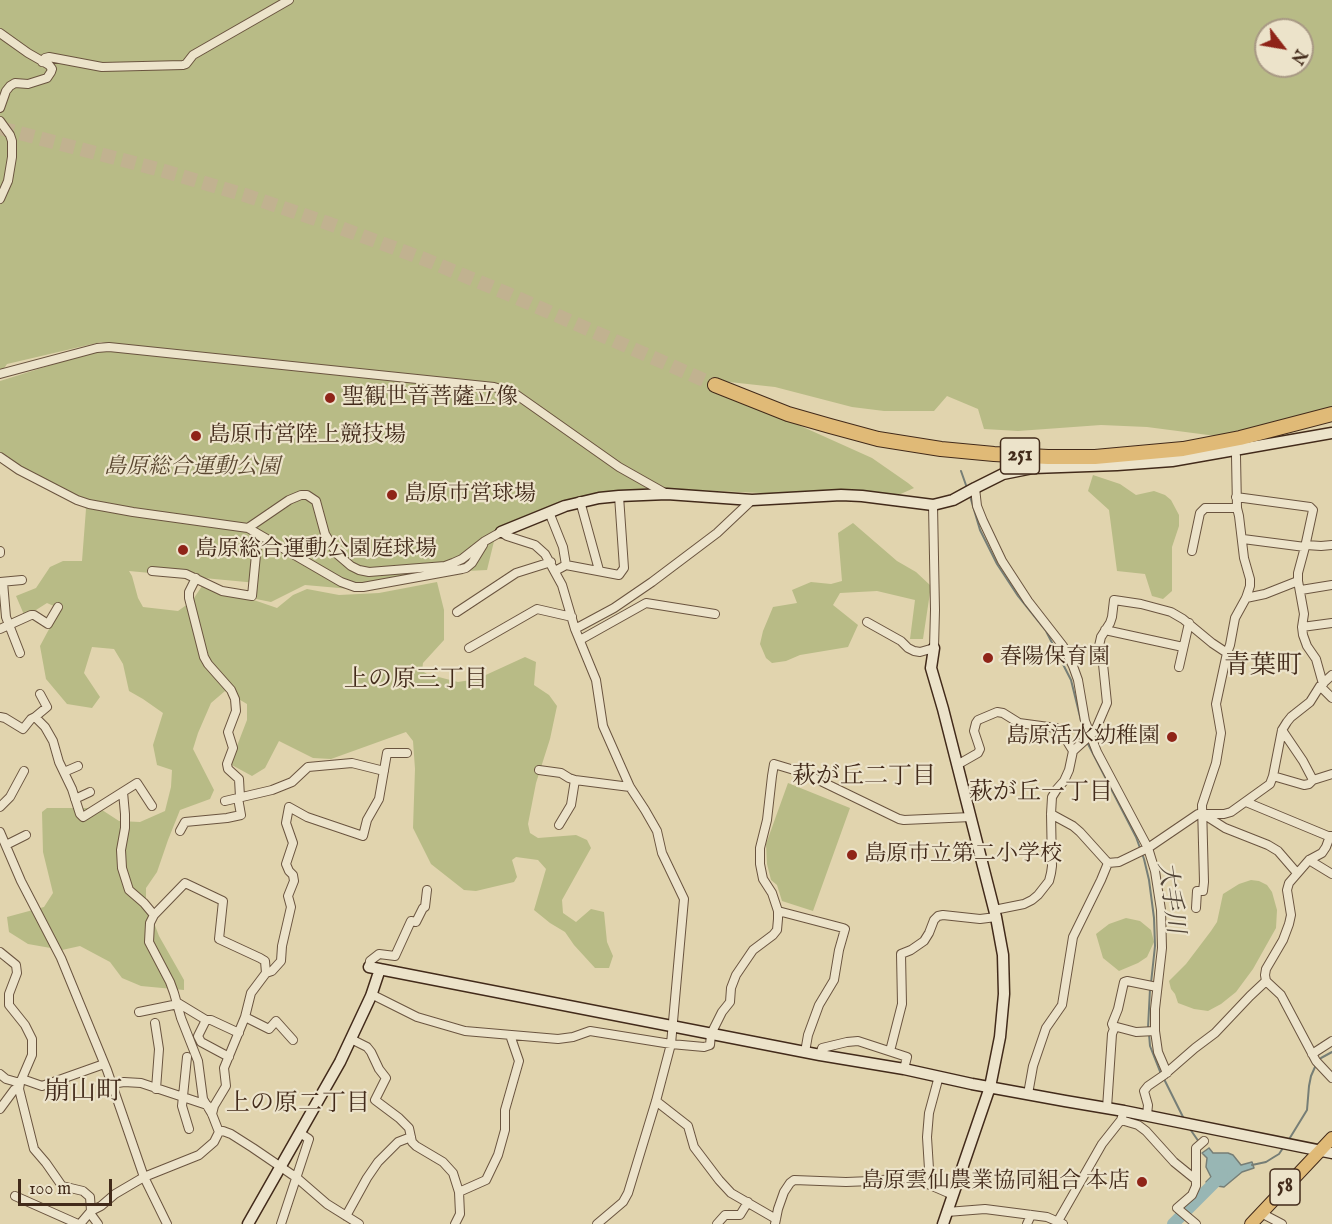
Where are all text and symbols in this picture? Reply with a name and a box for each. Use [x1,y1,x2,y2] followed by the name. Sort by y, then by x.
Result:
[1254,18,1314,78] north arrow
[1286,45,1310,67] text: N
[342,385,518,411] place label: 聖観世音菩薩立像
[323,391,337,405] marker: 聖観世音菩薩立像
[208,423,406,449] place label: 島原市営陸上競技場
[189,429,203,443] marker: 島原市営陸上競技場
[1000,438,1040,474] road number: 251
[104,455,280,481] park label: 島原総合運動公園
[404,482,536,508] place label: 島原市営球場
[385,488,399,502] marker: 島原市営球場
[195,537,437,563] place label: 島原総合運動公園庭球場
[176,543,190,557] marker: 島原総合運動公園庭球場
[1000,645,1110,671] place label: 春陽保育園
[981,651,995,665] marker: 春陽保育園
[1224,652,1302,684] district label: 青葉町
[344,667,488,695] district label: 上の原三丁目
[1006,724,1160,750] place label: 島原活水幼稚園
[1165,730,1179,744] marker: 島原活水幼稚園
[792,764,936,792] district label: 萩が丘二丁目
[969,780,1113,808] district label: 萩が丘一丁目
[864,842,1062,868] place label: 島原市立第二小学校
[845,848,859,862] marker: 島原市立第二小学校
[1150,860,1188,936] water label: 大手川
[44,1078,122,1110] district label: 崩山町
[226,1091,370,1119] district label: 上の原二丁目
[21,1167,116,1205] scale bar
[861,1169,1130,1195] place label: 島原雲仙農業協同組合 本店
[1270,1169,1300,1205] road number: 58
[1135,1175,1149,1189] marker: 島原雲仙農業協同組合 本店
[29,1178,71,1201] text: 100 m

